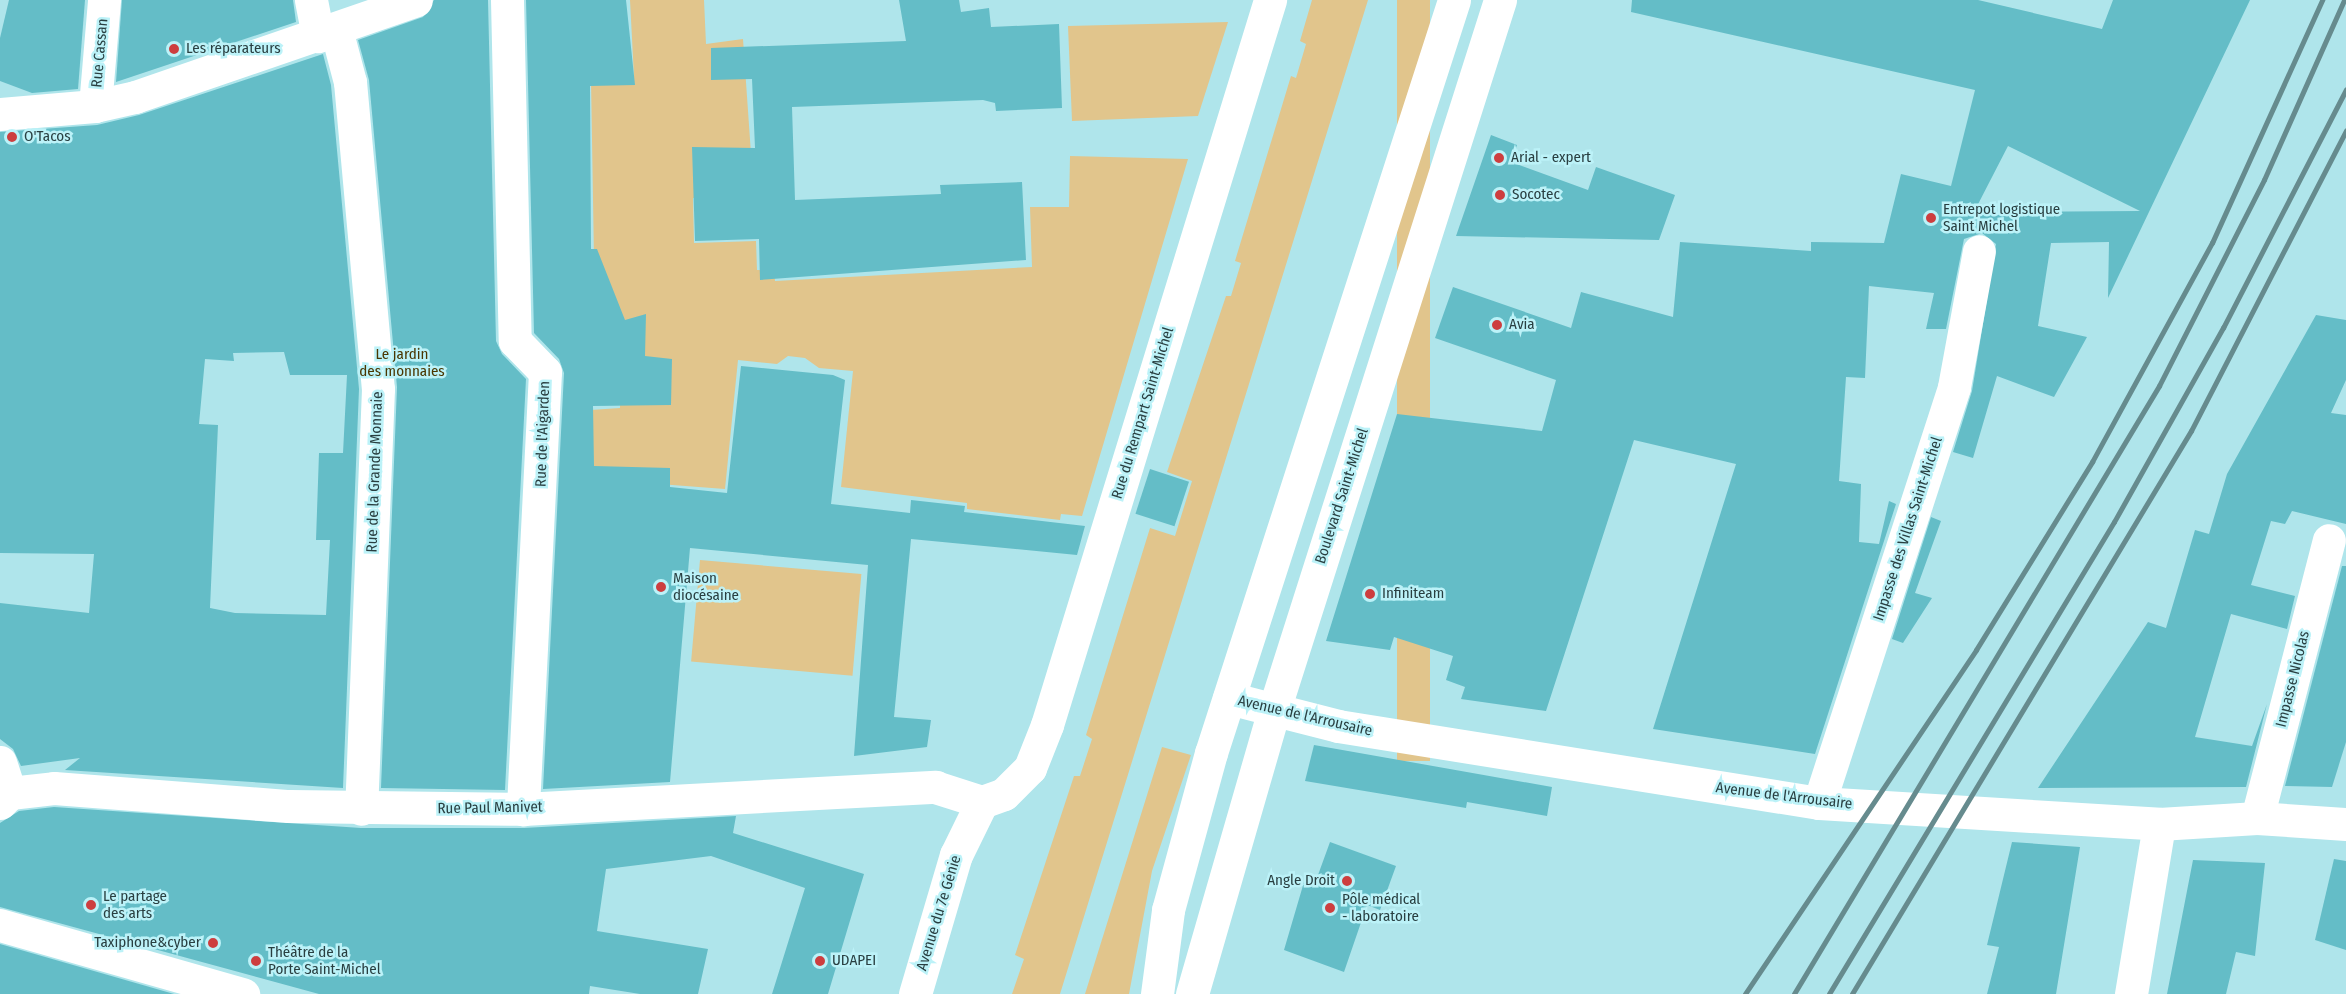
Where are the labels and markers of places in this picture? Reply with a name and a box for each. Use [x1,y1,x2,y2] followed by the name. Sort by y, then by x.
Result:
[186,40,281,58] place label: Les réparateurs
[167,42,181,56] marker: Les réparateurs
[24,128,71,146] place label: O'Tacos
[5,130,19,144] marker: O'Tacos
[1511,149,1591,167] place label: Arial - expert
[1492,151,1506,165] marker: Arial - expert
[1512,186,1560,204] place label: Socotec
[1493,188,1507,202] marker: Socotec
[1943,200,2060,235] place label: Entrepot logistique Saint Michel
[1924,211,1938,225] marker: Entrepot logistique Saint Michel
[1509,316,1535,334] place label: Avia
[1490,318,1504,332] marker: Avia
[673,569,739,604] place label: Maison diocésaine
[654,580,668,594] marker: Maison diocésaine
[1382,585,1444,603] place label: Infiniteam
[1363,587,1377,601] marker: Infiniteam
[1267,872,1335,890] place label: Angle Droit
[1340,874,1354,888] marker: Angle Droit
[103,887,167,922] place label: Le partage des arts
[1342,890,1420,925] place label: Pôle médical - laboratoire
[84,898,98,912] marker: Le partage des arts
[1323,901,1337,915] marker: Pôle médical - laboratoire
[94,934,201,952] place label: Taxiphone&cyber
[206,936,220,950] marker: Taxiphone&cyber
[268,943,381,978] place label: Théâtre de la Porte Saint-Michel
[832,952,876,970] place label: UDAPEI
[249,954,263,968] marker: Théâtre de la Porte Saint-Michel
[813,954,827,968] marker: UDAPEI

